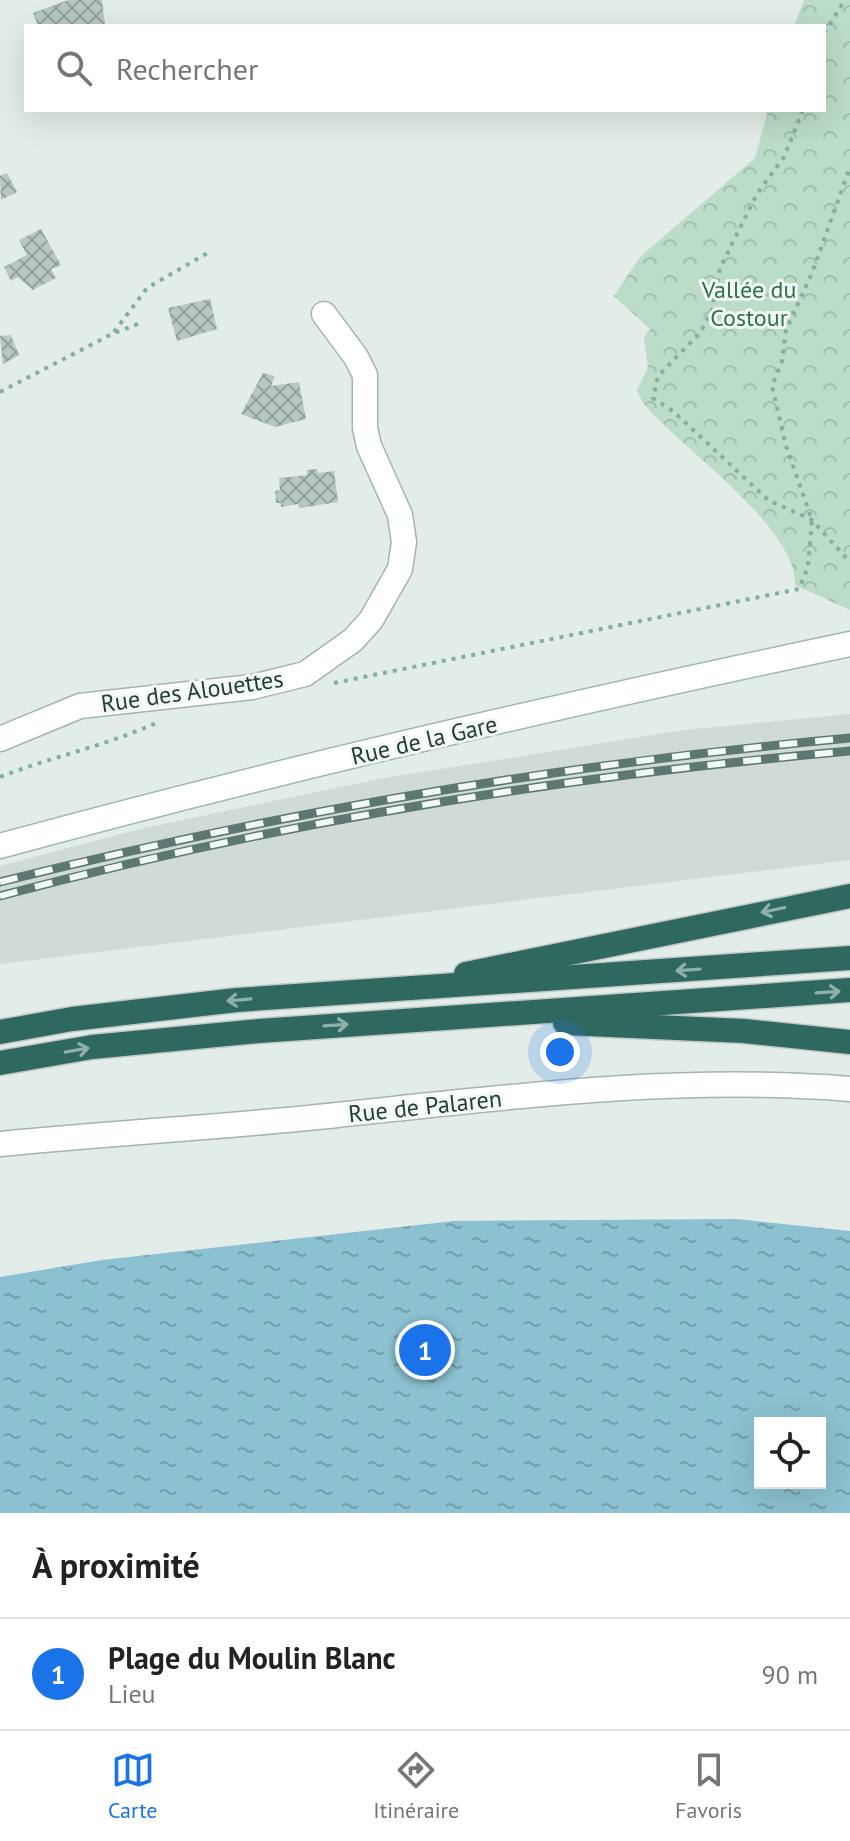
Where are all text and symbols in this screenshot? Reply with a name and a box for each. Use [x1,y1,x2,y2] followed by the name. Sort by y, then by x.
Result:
[24,24,826,112] search box
[52,46,96,90] icon: search
[116,49,258,88] text: Rechercher
[701,274,796,333] park label: Vallée du Costour
[99,663,285,719] street label: Rue des Alouettes
[348,708,500,772] street label: Rue de la Gare
[761,903,787,918] one-way arrow
[675,963,702,978] one-way arrow
[814,984,841,999] one-way arrow
[227,993,253,1008] one-way arrow
[322,1018,349,1033] one-way arrow
[540,1032,580,1072] your location
[64,1042,89,1057] one-way arrow
[347,1083,503,1129] street label: Rue de Palaren
[399,1320,451,1380] pin: 1
[754,1417,826,1489] map controls
[754,1417,826,1489] button: locate
[32,1543,200,1587] text: À proximité
[108,1638,396,1677] text: Plage du Moulin Blanc
[51,1658,65,1691] text: 1
[762,1658,818,1691] text: 90 m
[108,1677,156,1710] text: Lieu
[108,1748,158,1824] tab: Carte
[373,1748,459,1824] tab: Itinéraire
[675,1748,742,1824] tab: Favoris

